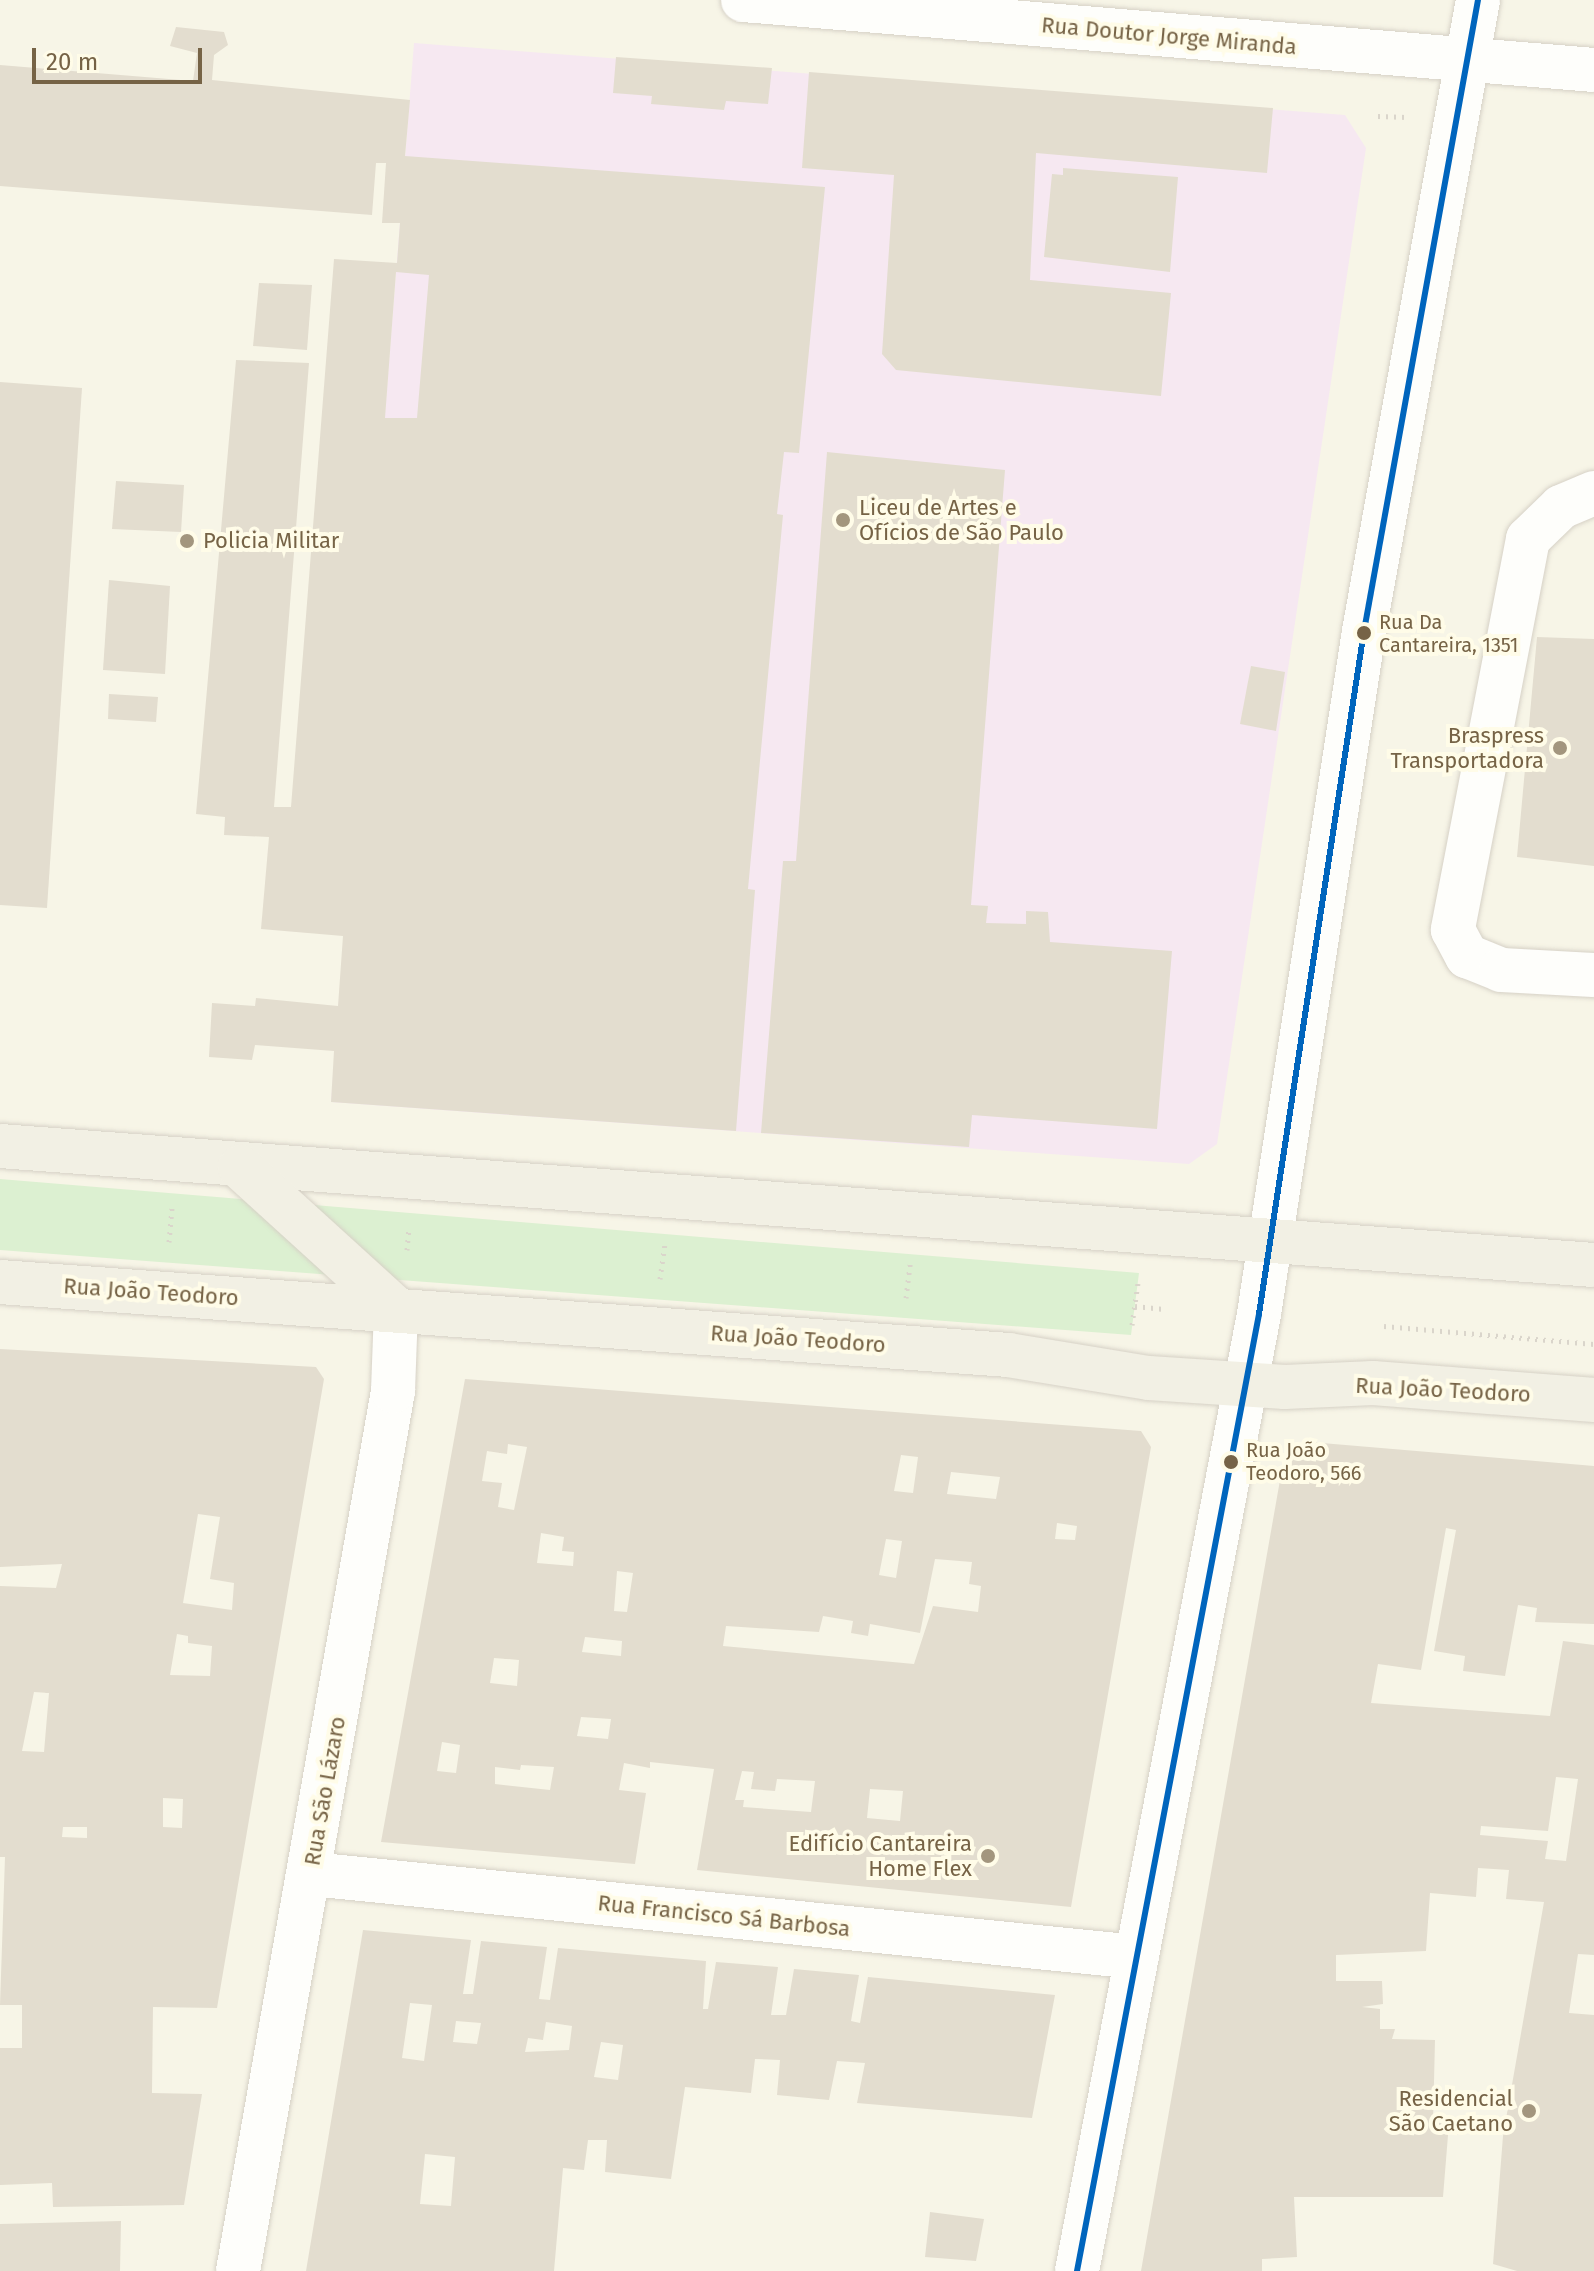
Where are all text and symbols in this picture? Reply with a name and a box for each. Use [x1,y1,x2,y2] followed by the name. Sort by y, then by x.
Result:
[1040,12,1298,60] street label: Rua Doutor Jorge Miranda
[36,32,206,82] scale bar
[46,48,98,76] text: 20 m
[859,494,1064,546] place label: Liceu de Artes e Ofícios de São Paulo
[834,511,852,529] marker: Liceu de Artes e Ofícios de São Paulo
[203,528,339,554] place label: Policia Militar
[178,532,196,550] marker: Policia Militar
[1379,610,1519,657] place label: Rua Da Cantareira, 1351
[1356,625,1372,641] marker: Rua Da Cantareira, 1351
[1391,722,1544,774] place label: Braspress Transportadora
[1551,739,1569,757] marker: Braspress Transportadora
[63,1273,239,1311] street label: Rua João Teodoro
[710,1320,886,1358] street label: Rua João Teodoro
[1355,1372,1531,1408] street label: Rua João Teodoro
[1246,1438,1361,1485] place label: Rua João Teodoro, 566
[1223,1454,1239,1470] marker: Rua João Teodoro, 566
[299,1714,351,1868] street label: Rua São Lázaro
[789,1830,972,1882] place label: Edifício Cantareira Home Flex
[979,1847,997,1865] marker: Edifício Cantareira Home Flex
[596,1890,852,1942] street label: Rua Francisco Sá Barbosa
[1389,2085,1513,2136] place label: Residencial São Caetano
[1520,2102,1538,2120] marker: Residencial São Caetano

